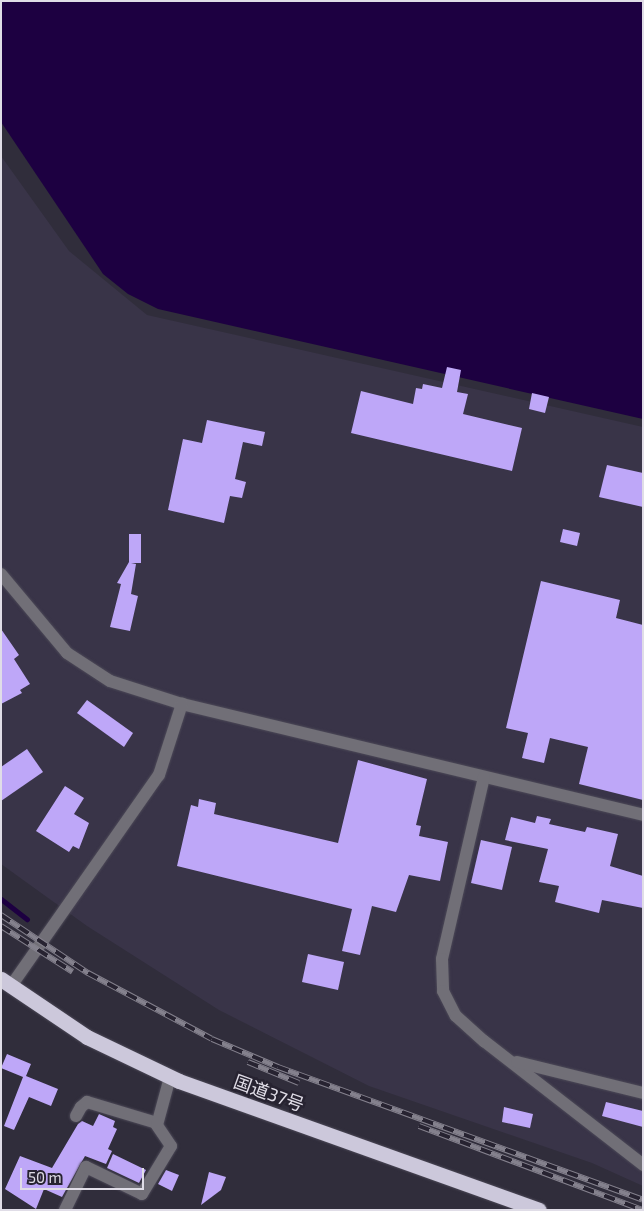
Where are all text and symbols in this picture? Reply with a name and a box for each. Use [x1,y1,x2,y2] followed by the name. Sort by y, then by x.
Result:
[231,1070,307,1116] street label: 国道37号
[22,1158,146,1190] scale bar
[28,1168,62,1186] text: 50 m

